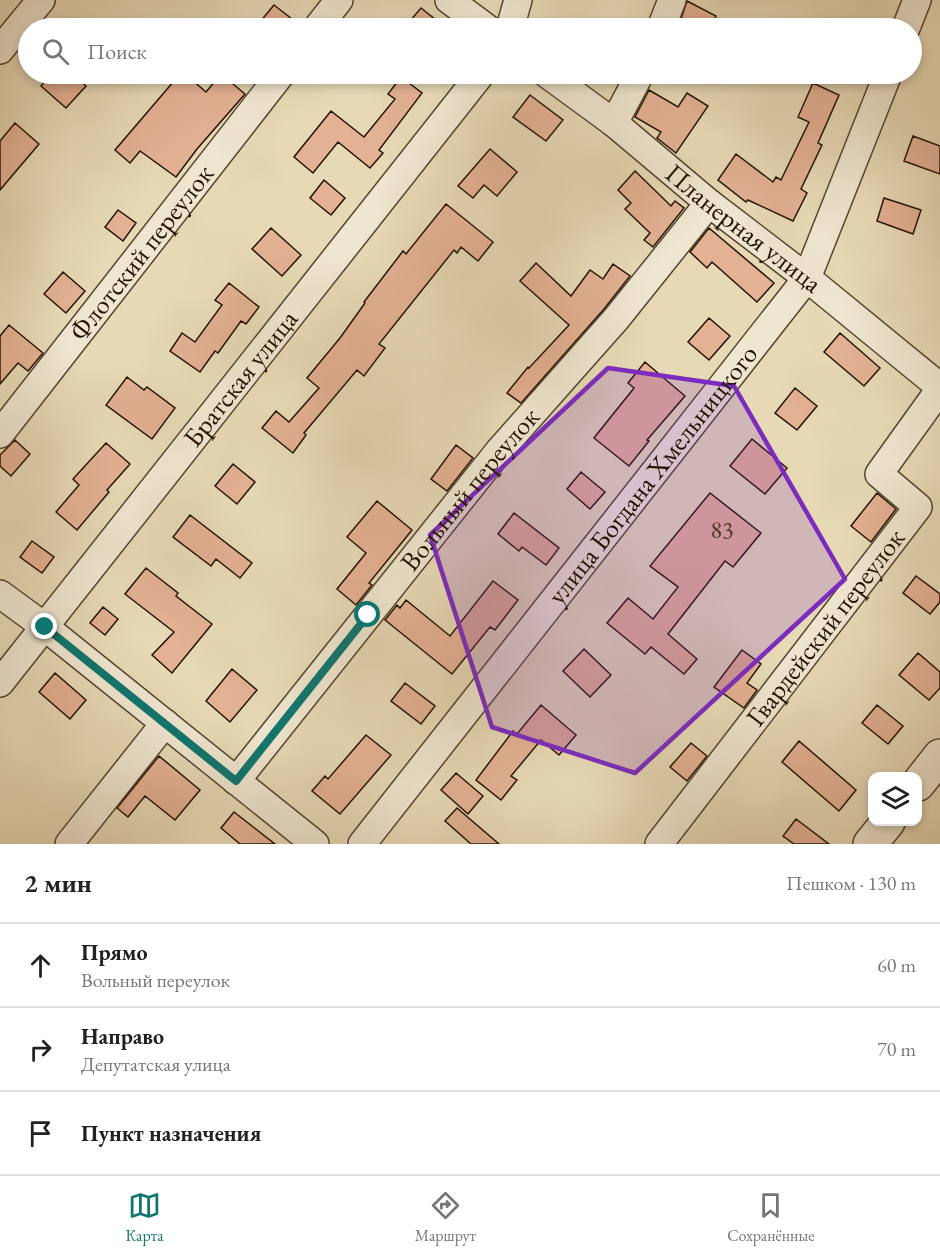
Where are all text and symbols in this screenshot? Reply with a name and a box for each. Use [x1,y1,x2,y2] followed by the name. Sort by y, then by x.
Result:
[18,18,922,84] search box
[39,35,72,68] icon: search
[87,37,147,66] text: Поиск
[658,156,830,300] street label: Планерная улица
[61,157,221,348] street label: Флотский переулок
[175,302,305,454] street label: Братская улица
[539,337,765,611] street label: улица Богдана Хмельницкого
[392,400,547,578] street label: Вольный переулок
[710,514,734,545] house number: 83
[738,521,912,733] street label: Гвардейский переулок
[354,601,380,627] route start
[31,613,57,639] route end
[868,772,922,826] map controls
[868,772,922,826] button: layers
[24,866,92,900] text: 2 мин
[786,870,916,896] text: Пешком · 130 m
[81,938,148,967] text: Прямо
[24,949,57,982] icon: ahead
[877,952,916,978] text: 60 m
[81,967,230,993] text: Вольный переулок
[81,1022,164,1051] text: Направо
[24,1033,57,1066] icon: right
[877,1036,916,1062] text: 70 m
[81,1051,231,1077] text: Депутатская улица
[24,1117,57,1150] icon: arrive
[81,1119,261,1148] text: Пункт назначения
[126,1189,164,1246] tab: Карта
[415,1189,476,1246] tab: Маршрут
[727,1189,814,1246] tab: Сохранённые

